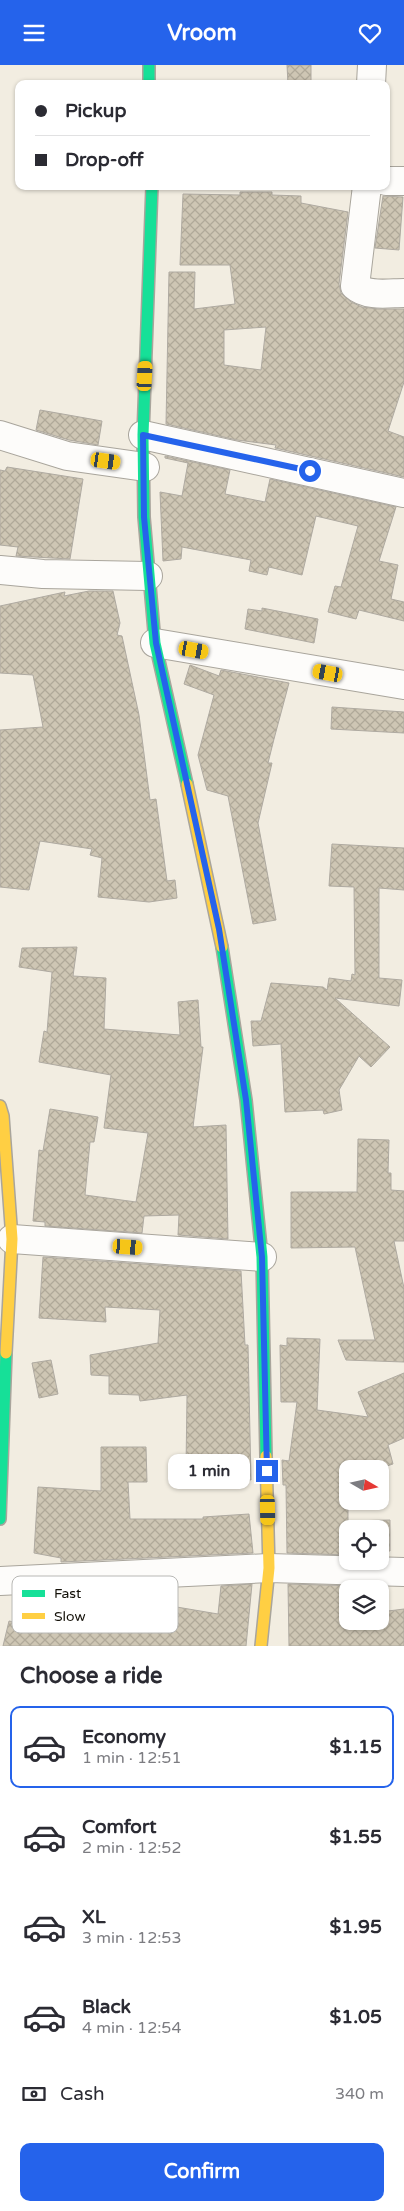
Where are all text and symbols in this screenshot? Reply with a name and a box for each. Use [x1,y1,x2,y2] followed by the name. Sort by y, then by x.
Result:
[20,19,48,47] icon: menu
[356,19,384,47] icon: heart
[167,20,237,46] text: Vroom
[65,100,126,122] text: Pickup
[65,149,144,171] text: Drop-off
[136,361,153,391] car
[90,451,121,471] car
[299,460,321,482] route start
[177,640,210,660] car
[311,663,344,683] car
[112,1238,143,1256] car
[167,1453,250,1489] callout: 1 min
[256,1460,278,1482] route end
[339,1460,389,1510] north arrow
[339,1460,389,1630] map controls
[188,1461,230,1481] text: 1 min
[260,1495,275,1525] car
[339,1520,389,1570] button: locate
[12,1576,178,1633] legend
[339,1580,389,1630] button: layers
[54,1585,82,1602] text: Fast
[54,1608,86,1625] text: Slow
[20,1663,163,1689] text: Choose a ride
[22,1725,67,1770] icon: car
[82,1726,166,1748] text: Economy
[330,1736,382,1758] text: $1.15
[82,1748,181,1768] text: 1 min · 12:51
[22,1815,67,1860] icon: car
[82,1816,156,1838] text: Comfort
[330,1826,382,1848] text: $1.55
[82,1838,181,1858] text: 2 min · 12:52
[22,1905,67,1950] icon: car
[82,1906,106,1928] text: XL
[330,1916,382,1938] text: $1.95
[82,1928,181,1948] text: 3 min · 12:53
[22,1995,67,2040] icon: car
[82,1996,131,2018] text: Black
[330,2006,382,2028] text: $1.05
[82,2018,181,2038] text: 4 min · 12:54
[20,2080,48,2108] icon: cash
[60,2083,105,2105] text: Cash
[335,2084,384,2104] text: 340 m
[20,2143,384,2201] button: Confirm

